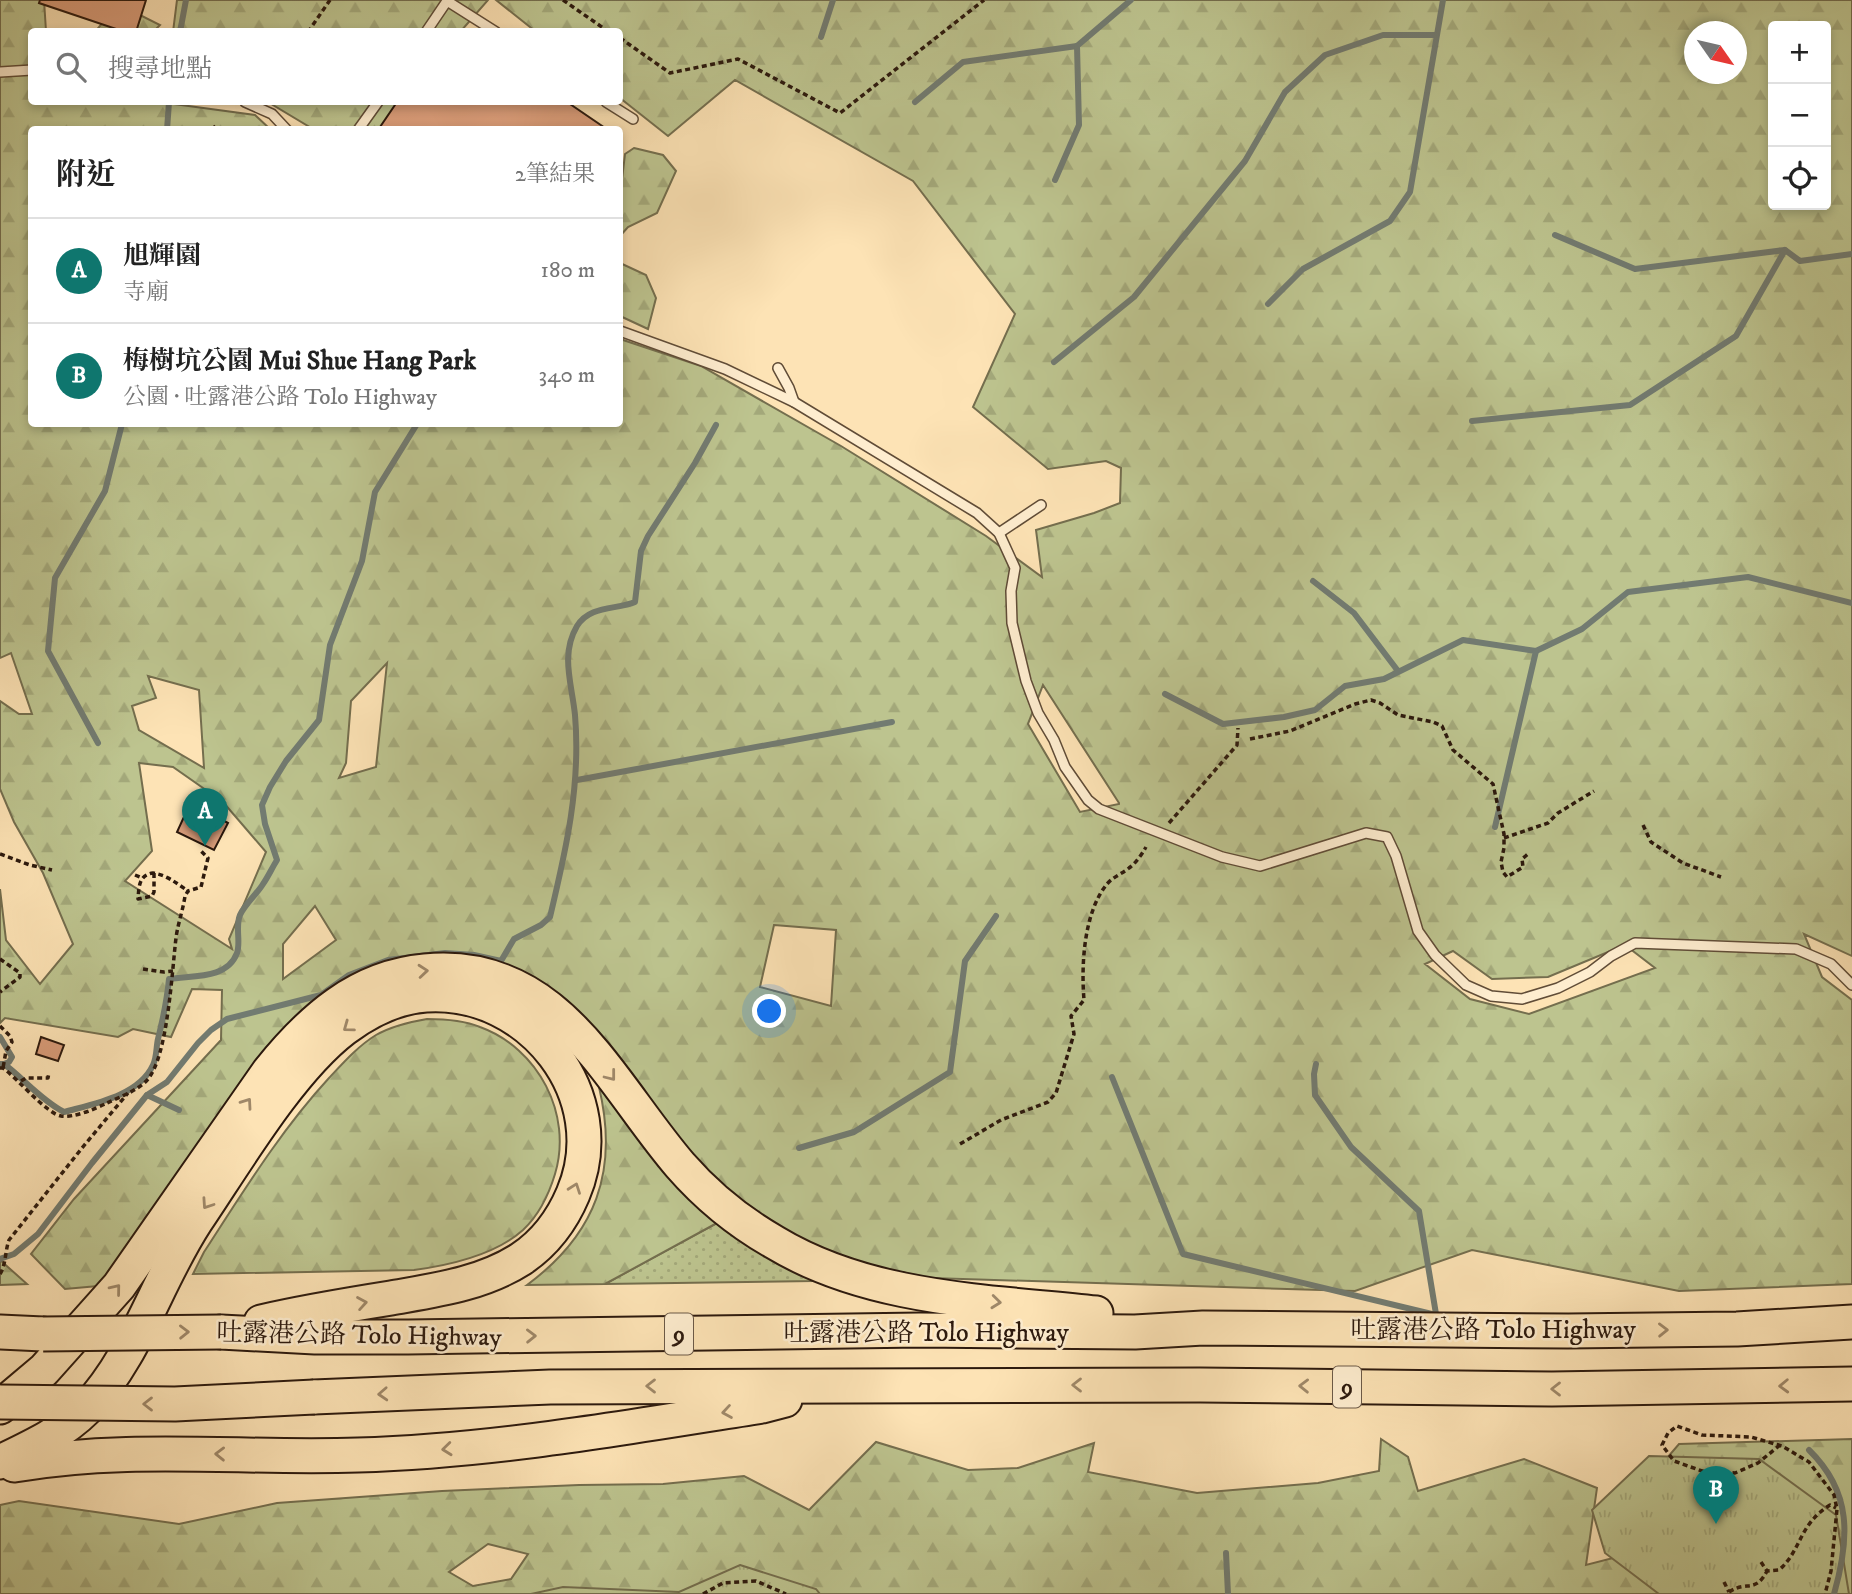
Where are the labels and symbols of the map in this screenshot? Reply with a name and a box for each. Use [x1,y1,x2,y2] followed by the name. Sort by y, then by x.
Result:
[1684,21,1747,84] north arrow
[182,788,228,846] pin: A
[417,964,429,979] one-way arrow
[752,994,786,1028] your location
[343,1019,356,1031] one-way arrow
[602,1068,615,1081] one-way arrow
[239,1098,251,1111] one-way arrow
[567,1182,581,1194] one-way arrow
[203,1196,215,1209] one-way arrow
[108,1284,120,1297] one-way arrow
[990,1294,1002,1309] one-way arrow
[356,1296,368,1311] one-way arrow
[665,1314,693,1354] road number: 9
[1350,1314,1636,1347] street label: 吐露港公路 Tolo Highway
[216,1317,503,1354] street label: 吐露港公路 Tolo Highway
[783,1317,1069,1350] street label: 吐露港公路 Tolo Highway
[1658,1322,1669,1337] one-way arrow
[180,1324,190,1340] one-way arrow
[526,1328,537,1344] one-way arrow
[1333,1366,1361,1408] road number: 9
[1071,1377,1082,1393] one-way arrow
[645,1378,655,1394] one-way arrow
[1299,1378,1309,1394] one-way arrow
[1778,1378,1789,1394] one-way arrow
[1551,1381,1561,1397] one-way arrow
[377,1386,388,1401] one-way arrow
[142,1396,153,1412] one-way arrow
[721,1404,733,1419] one-way arrow
[441,1442,453,1457] one-way arrow
[214,1446,225,1462] one-way arrow
[1693,1466,1739,1524] pin: B

